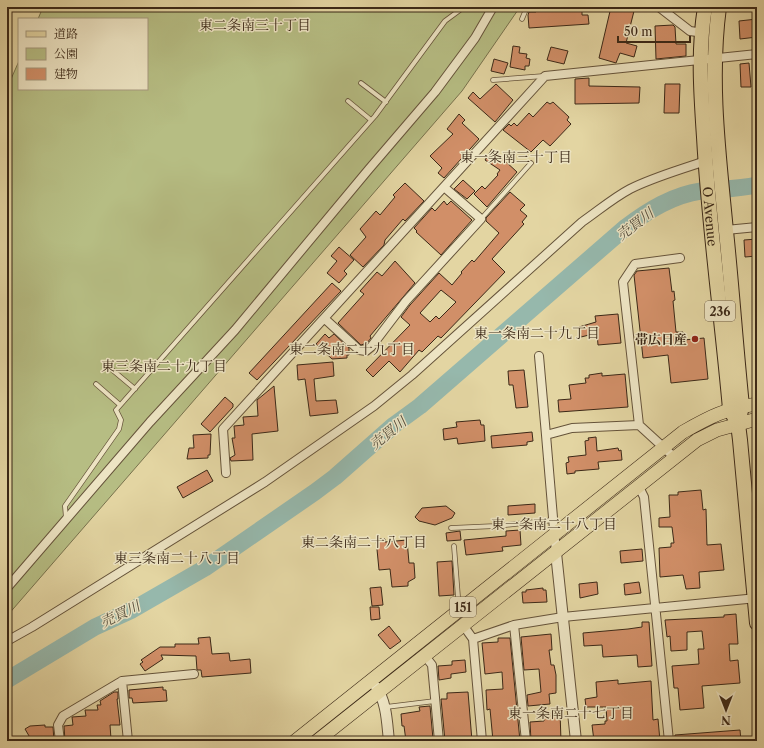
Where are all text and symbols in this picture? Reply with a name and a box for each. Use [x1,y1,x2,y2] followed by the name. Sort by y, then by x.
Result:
[199,16,311,34] district label: 東二条南三十丁目
[18,18,148,90] legend
[618,18,690,44] scale bar
[624,24,653,39] text: 50 m
[54,26,78,41] text: 道路
[54,46,78,61] text: 公園
[54,66,78,81] text: 建物
[460,148,572,166] district label: 東一条南三十丁目
[699,186,721,247] street label: O Avenue
[613,203,659,244] water label: 売買川
[705,301,735,321] road number: 236
[474,324,600,342] district label: 東一条南二十九丁目
[635,331,687,347] place label: 帯広日産
[690,334,700,344] marker: 帯広日産
[289,340,415,358] district label: 東二条南二十九丁目
[101,357,227,375] district label: 東三条南二十九丁目
[366,412,412,453] water label: 売買川
[491,515,617,533] district label: 東一条南二十八丁目
[301,533,427,551] district label: 東二条南二十八丁目
[114,549,240,567] district label: 東三条南二十八丁目
[97,596,145,631] water label: 売買川
[450,597,476,617] road number: 151
[706,690,746,730] north arrow
[508,704,634,722] district label: 東一条南二十七丁目
[721,713,731,727] text: N

